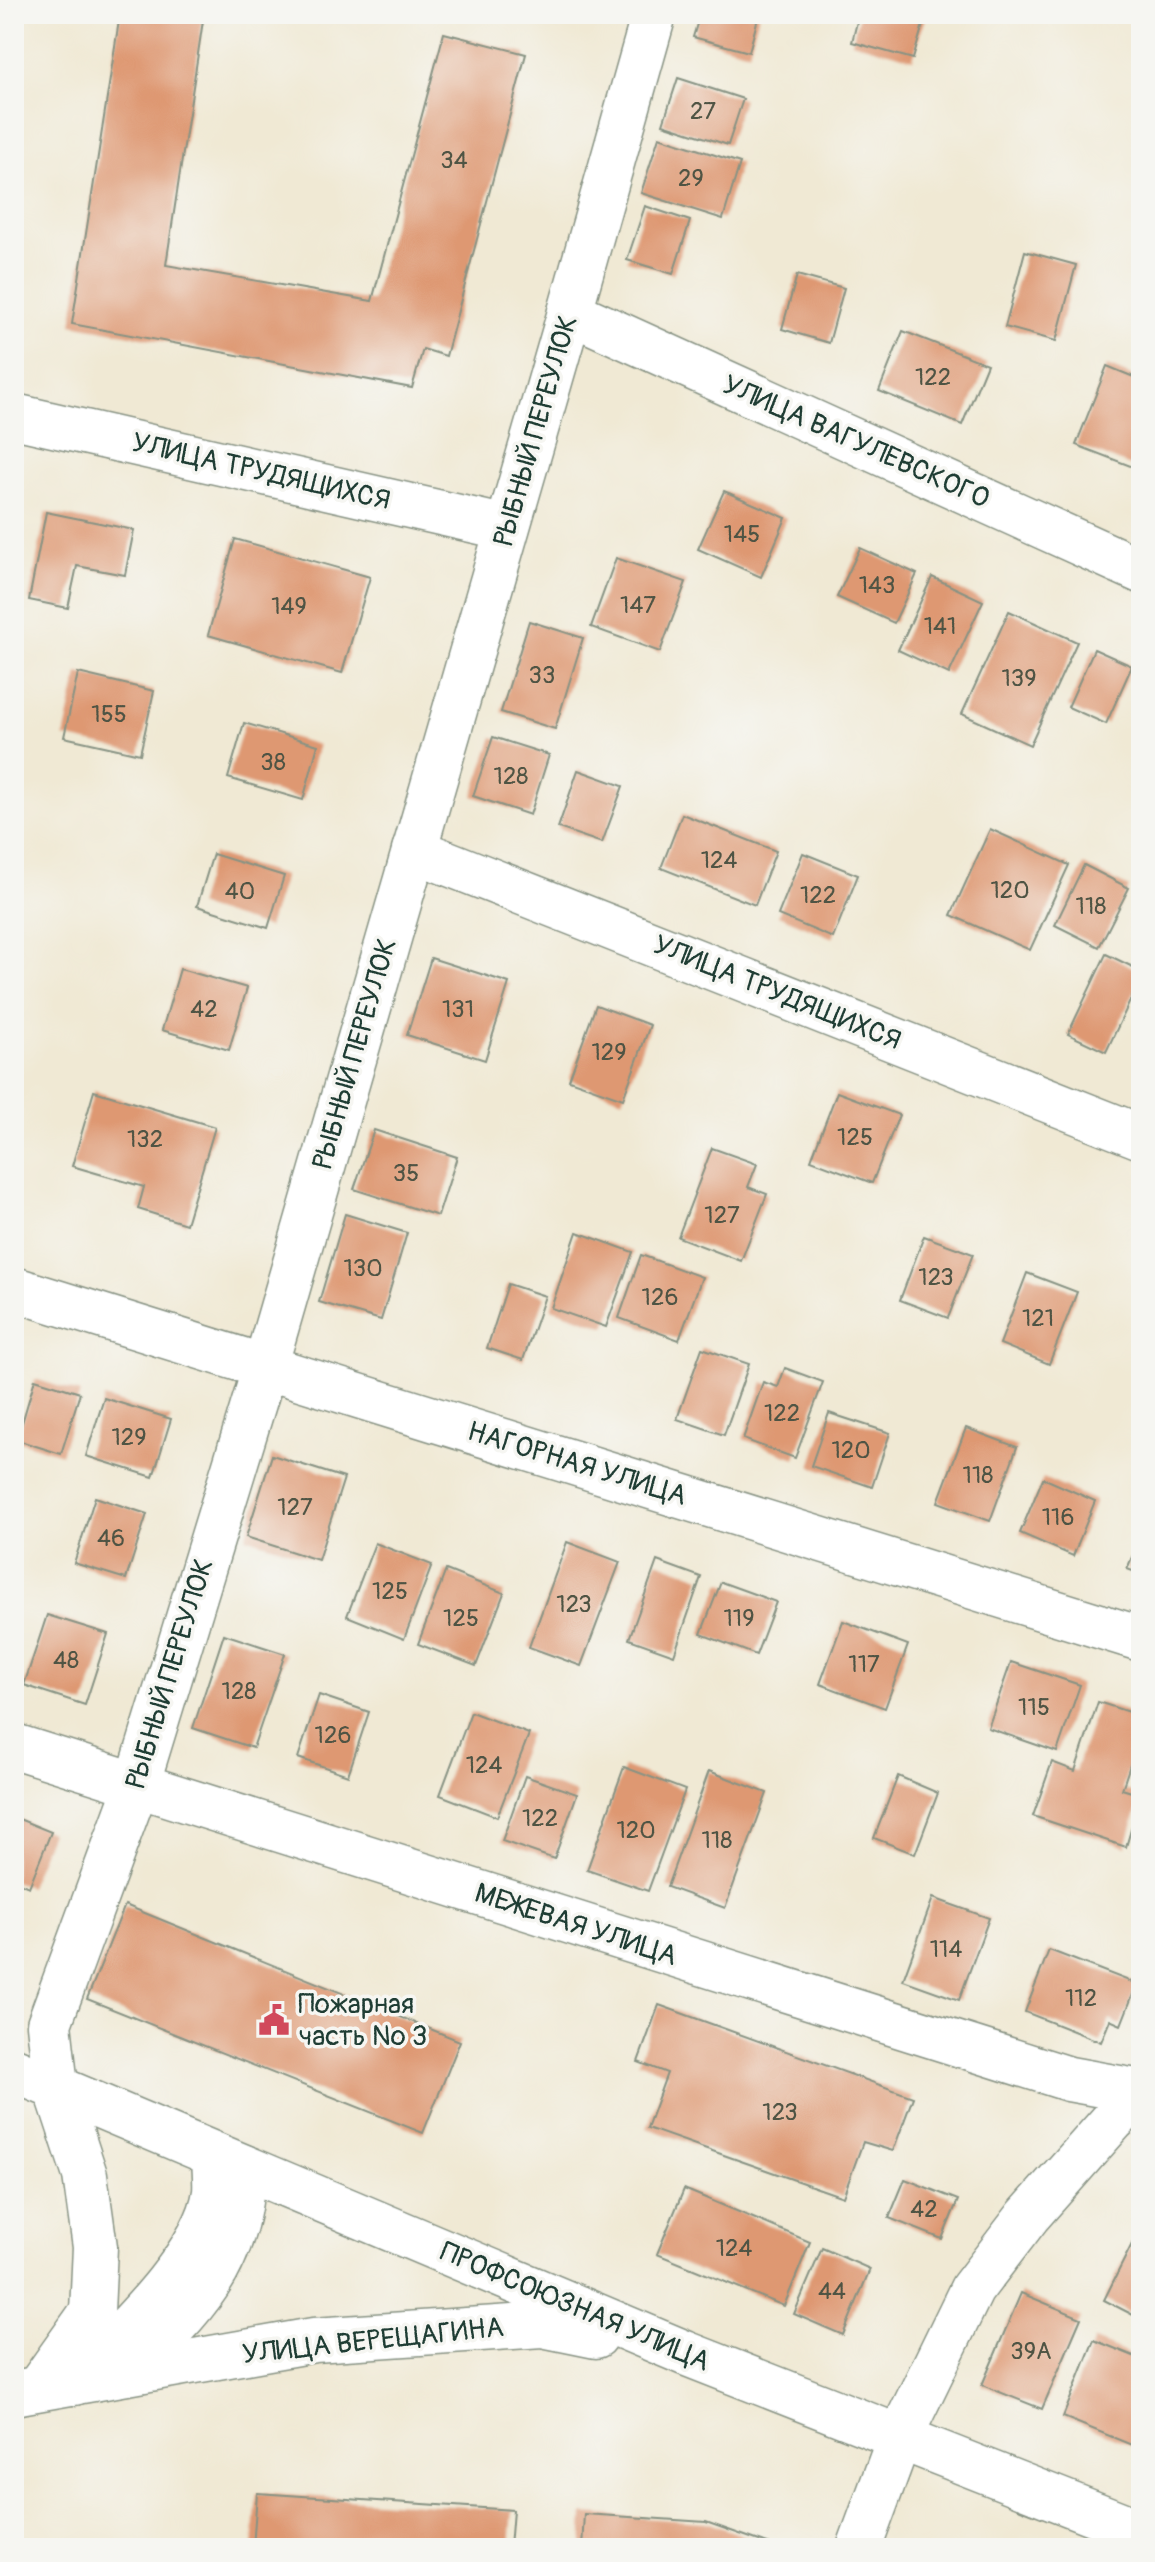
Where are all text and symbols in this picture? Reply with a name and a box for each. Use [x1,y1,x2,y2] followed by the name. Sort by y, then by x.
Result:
[690,97,716,126] house number: 27
[440,146,468,175] house number: 34
[678,164,704,193] house number: 29
[486,311,586,551] street label: РЫБНЫЙ ПЕРЕУЛОК
[915,363,951,392] house number: 122
[717,367,995,517] street label: УЛИЦА ВАГУЛЕВСКОГО
[128,425,394,519] street label: УЛИЦА ТРУДЯЩИХСЯ
[724,520,760,549] house number: 145
[859,571,895,600] house number: 143
[620,591,656,620] house number: 147
[271,592,307,621] house number: 149
[924,612,956,641] house number: 141
[529,661,555,690] house number: 33
[1001,664,1037,693] house number: 139
[91,700,127,729] house number: 155
[260,748,286,777] house number: 38
[494,762,528,791] house number: 128
[701,846,737,875] house number: 124
[990,876,1030,905] house number: 120
[225,877,255,906] house number: 40
[800,881,836,910] house number: 122
[1076,892,1106,921] house number: 118
[648,927,906,1059] street label: УЛИЦА ТРУДЯЩИХСЯ
[305,934,405,1174] street label: РЫБНЫЙ ПЕРЕУЛОК
[190,995,218,1024] house number: 42
[442,995,474,1024] house number: 131
[591,1038,627,1067] house number: 129
[837,1123,873,1152] house number: 125
[127,1125,163,1154] house number: 132
[393,1159,419,1188] house number: 35
[704,1201,740,1230] house number: 127
[343,1254,383,1283] house number: 130
[918,1263,954,1292] house number: 123
[642,1283,678,1312] house number: 126
[1022,1304,1054,1333] house number: 121
[764,1399,800,1428] house number: 122
[463,1414,691,1514] street label: НАГОРНАЯ УЛИЦА
[111,1423,147,1452] house number: 129
[831,1436,871,1465] house number: 120
[963,1461,993,1490] house number: 118
[277,1493,313,1522] house number: 127
[1042,1503,1074,1532] house number: 116
[97,1524,125,1553] house number: 46
[118,1555,222,1793] street label: РЫБНЫЙ ПЕРЕУЛОК
[372,1577,408,1606] house number: 125
[556,1590,592,1619] house number: 123
[443,1604,479,1633] house number: 125
[723,1604,755,1633] house number: 119
[53,1646,79,1675] house number: 48
[848,1650,880,1679] house number: 117
[222,1677,256,1706] house number: 128
[1018,1693,1050,1722] house number: 115
[315,1721,351,1750] house number: 126
[466,1751,502,1780] house number: 124
[522,1804,558,1833] house number: 122
[616,1816,656,1845] house number: 120
[702,1826,732,1855] house number: 118
[470,1876,682,1974] street label: МЕЖЕВАЯ УЛИЦА
[930,1935,962,1964] house number: 114
[1065,1984,1097,2013] house number: 112
[298,1987,427,2054] place label: Пожарная часть № 3
[257,2003,291,2037] public building icon: Пожарная часть № 3
[762,2098,798,2127] house number: 123
[910,2195,938,2224] house number: 42
[435,2234,715,2380] street label: ПРОФСОЮЗНАЯ УЛИЦА
[716,2234,752,2263] house number: 124
[818,2277,846,2306] house number: 44
[241,2310,505,2372] street label: УЛИЦА ВЕРЕЩАГИНА
[1010,2337,1052,2366] house number: 39А

